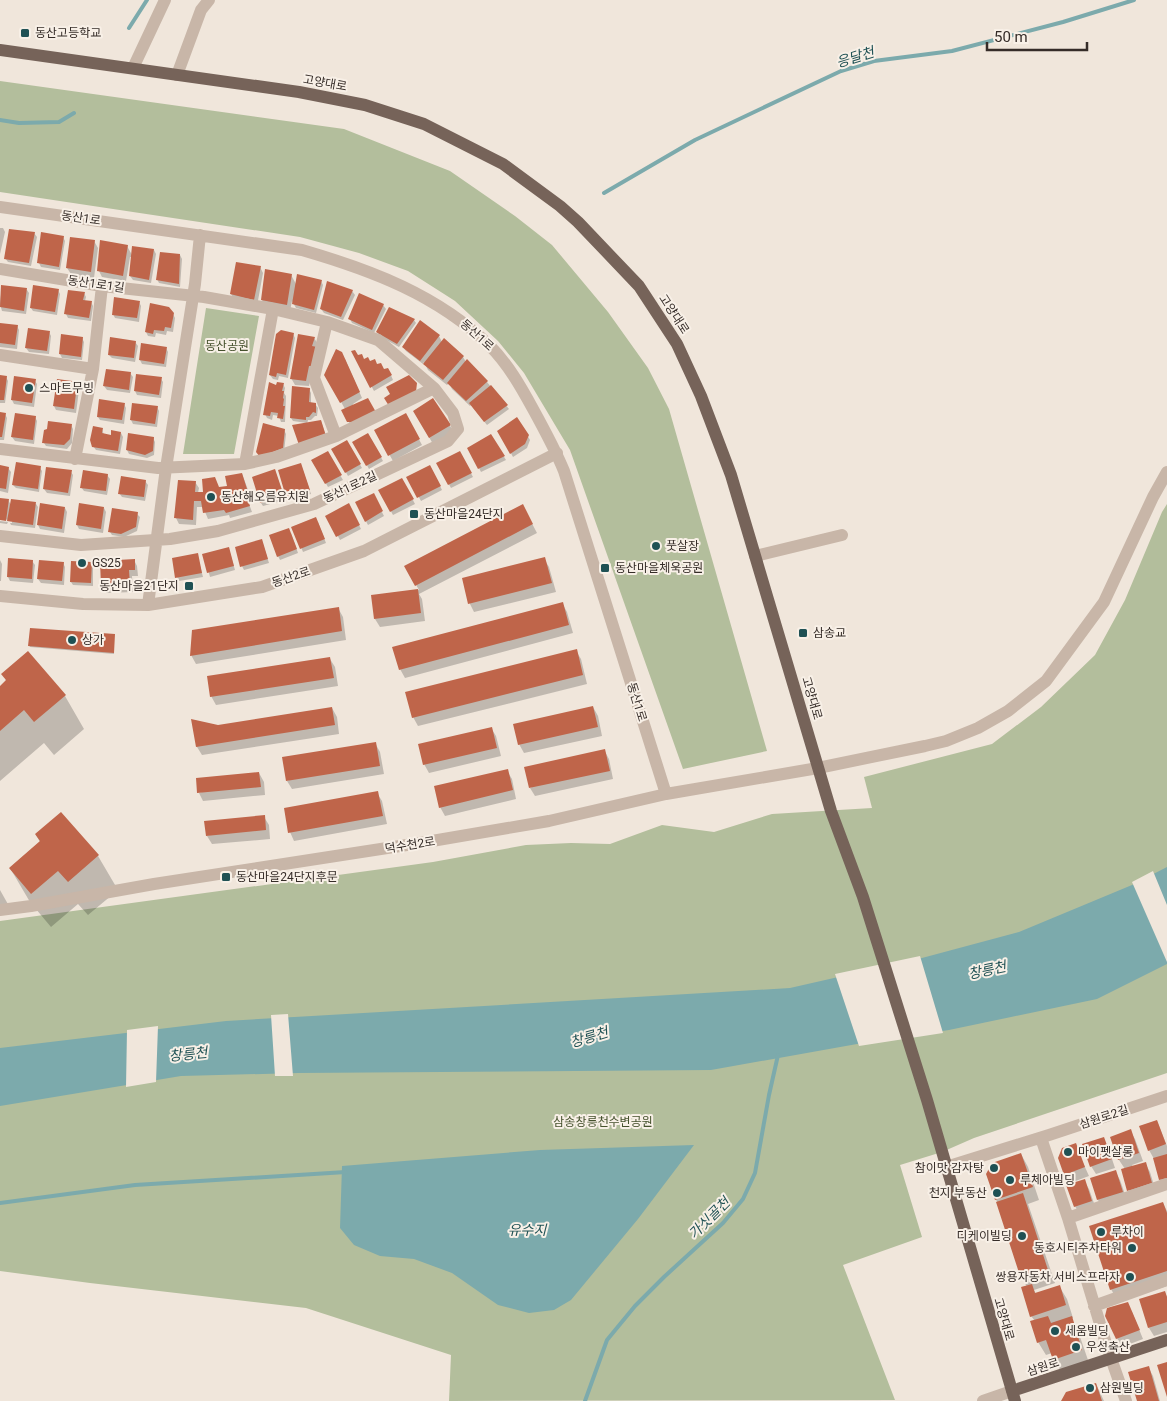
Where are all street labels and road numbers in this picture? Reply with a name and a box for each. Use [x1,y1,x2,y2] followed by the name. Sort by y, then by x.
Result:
[302,72,348,94] street label: 고양대로
[60,208,102,228] street label: 동산1로
[66,273,126,295] street label: 동산1로1길
[656,292,692,336] street label: 고양대로
[457,316,497,354] street label: 동산1로
[321,468,379,506] street label: 동산1로2길
[270,564,312,590] street label: 동산2로
[799,675,825,721] street label: 고양대로
[624,681,650,723] street label: 동산1로
[384,834,436,856] street label: 덕수천2로
[1078,1102,1130,1132] street label: 삼원로2길
[991,1296,1017,1342] street label: 고양대로
[1025,1355,1061,1379] street label: 삼원로

